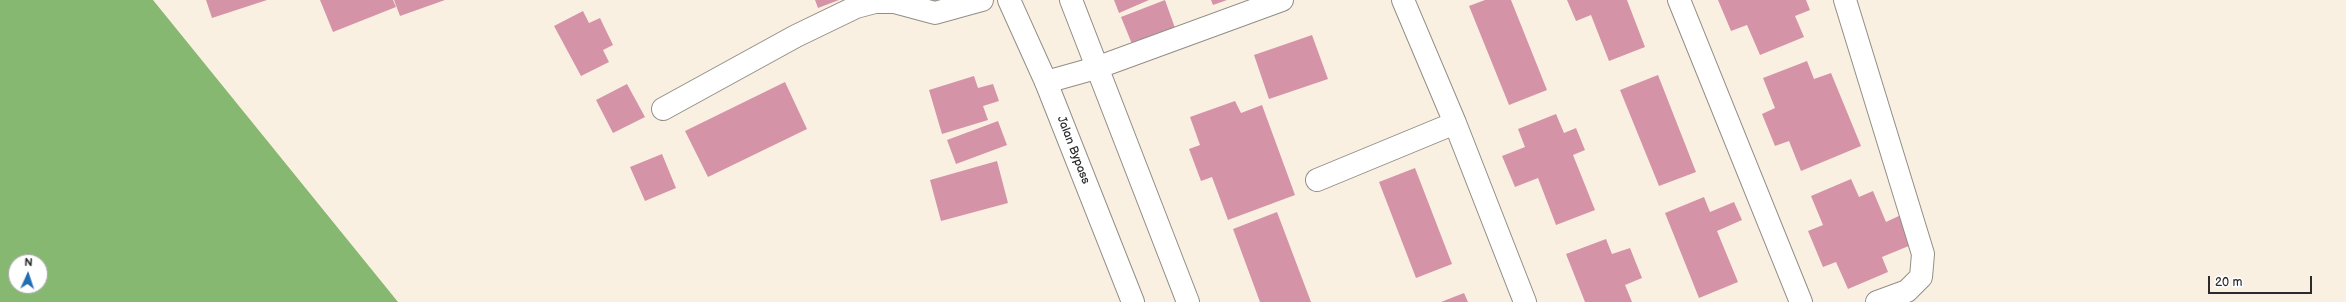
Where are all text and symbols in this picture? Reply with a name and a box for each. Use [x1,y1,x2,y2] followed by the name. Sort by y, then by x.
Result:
[1053,114,1093,186] street label: Jalan Bypass
[8,254,48,294] north arrow
[24,256,33,269] text: N
[2210,268,2314,294] scale bar
[2215,275,2242,290] text: 20 m

